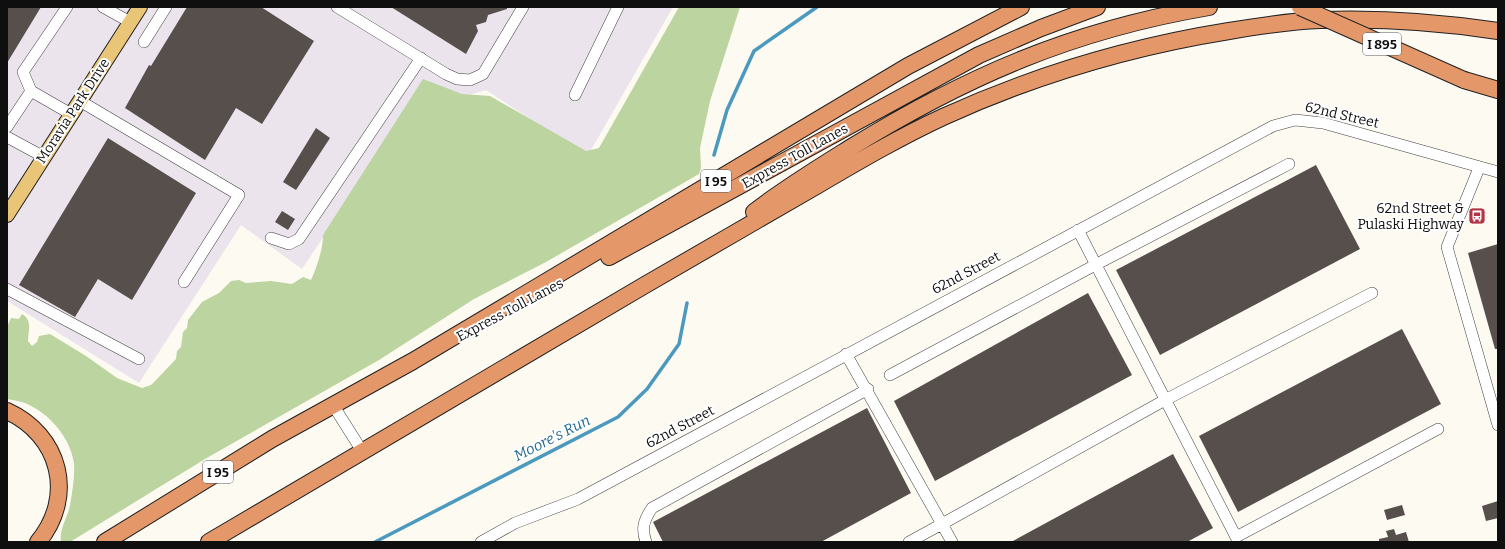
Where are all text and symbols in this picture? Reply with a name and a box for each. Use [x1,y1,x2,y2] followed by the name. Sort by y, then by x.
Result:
[1363,33,1401,55] road number: I 895
[33,55,113,167] street label: Moravia Park Drive
[1303,98,1381,132] street label: 62nd Street
[739,120,851,192] street label: Express Toll Lanes
[701,170,731,192] road number: I 95
[1357,200,1465,233] place label: 62nd Street & Pulaski Highway
[1467,206,1487,226] bus stop icon: 62nd Street & Pulaski Highway
[929,248,1003,298] street label: 62nd Street
[454,275,566,345] street label: Express Toll Lanes
[643,402,717,452] street label: 62nd Street
[511,411,593,465] water label: Moore's Run
[203,461,233,483] road number: I 95

